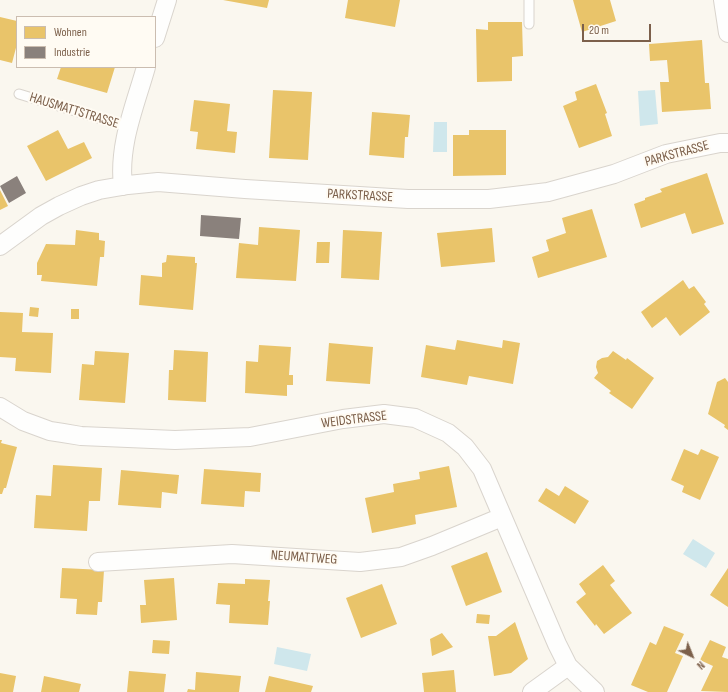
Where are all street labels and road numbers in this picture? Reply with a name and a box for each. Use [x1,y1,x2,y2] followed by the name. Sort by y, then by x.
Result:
[27,89,121,133] street label: HAUSMATTSTRASSE
[643,137,711,171] street label: PARKSTRASSE
[327,186,393,206] street label: PARKSTRASSE
[320,408,388,432] street label: WEIDSTRASSE
[270,547,338,569] street label: NEUMATTWEG

